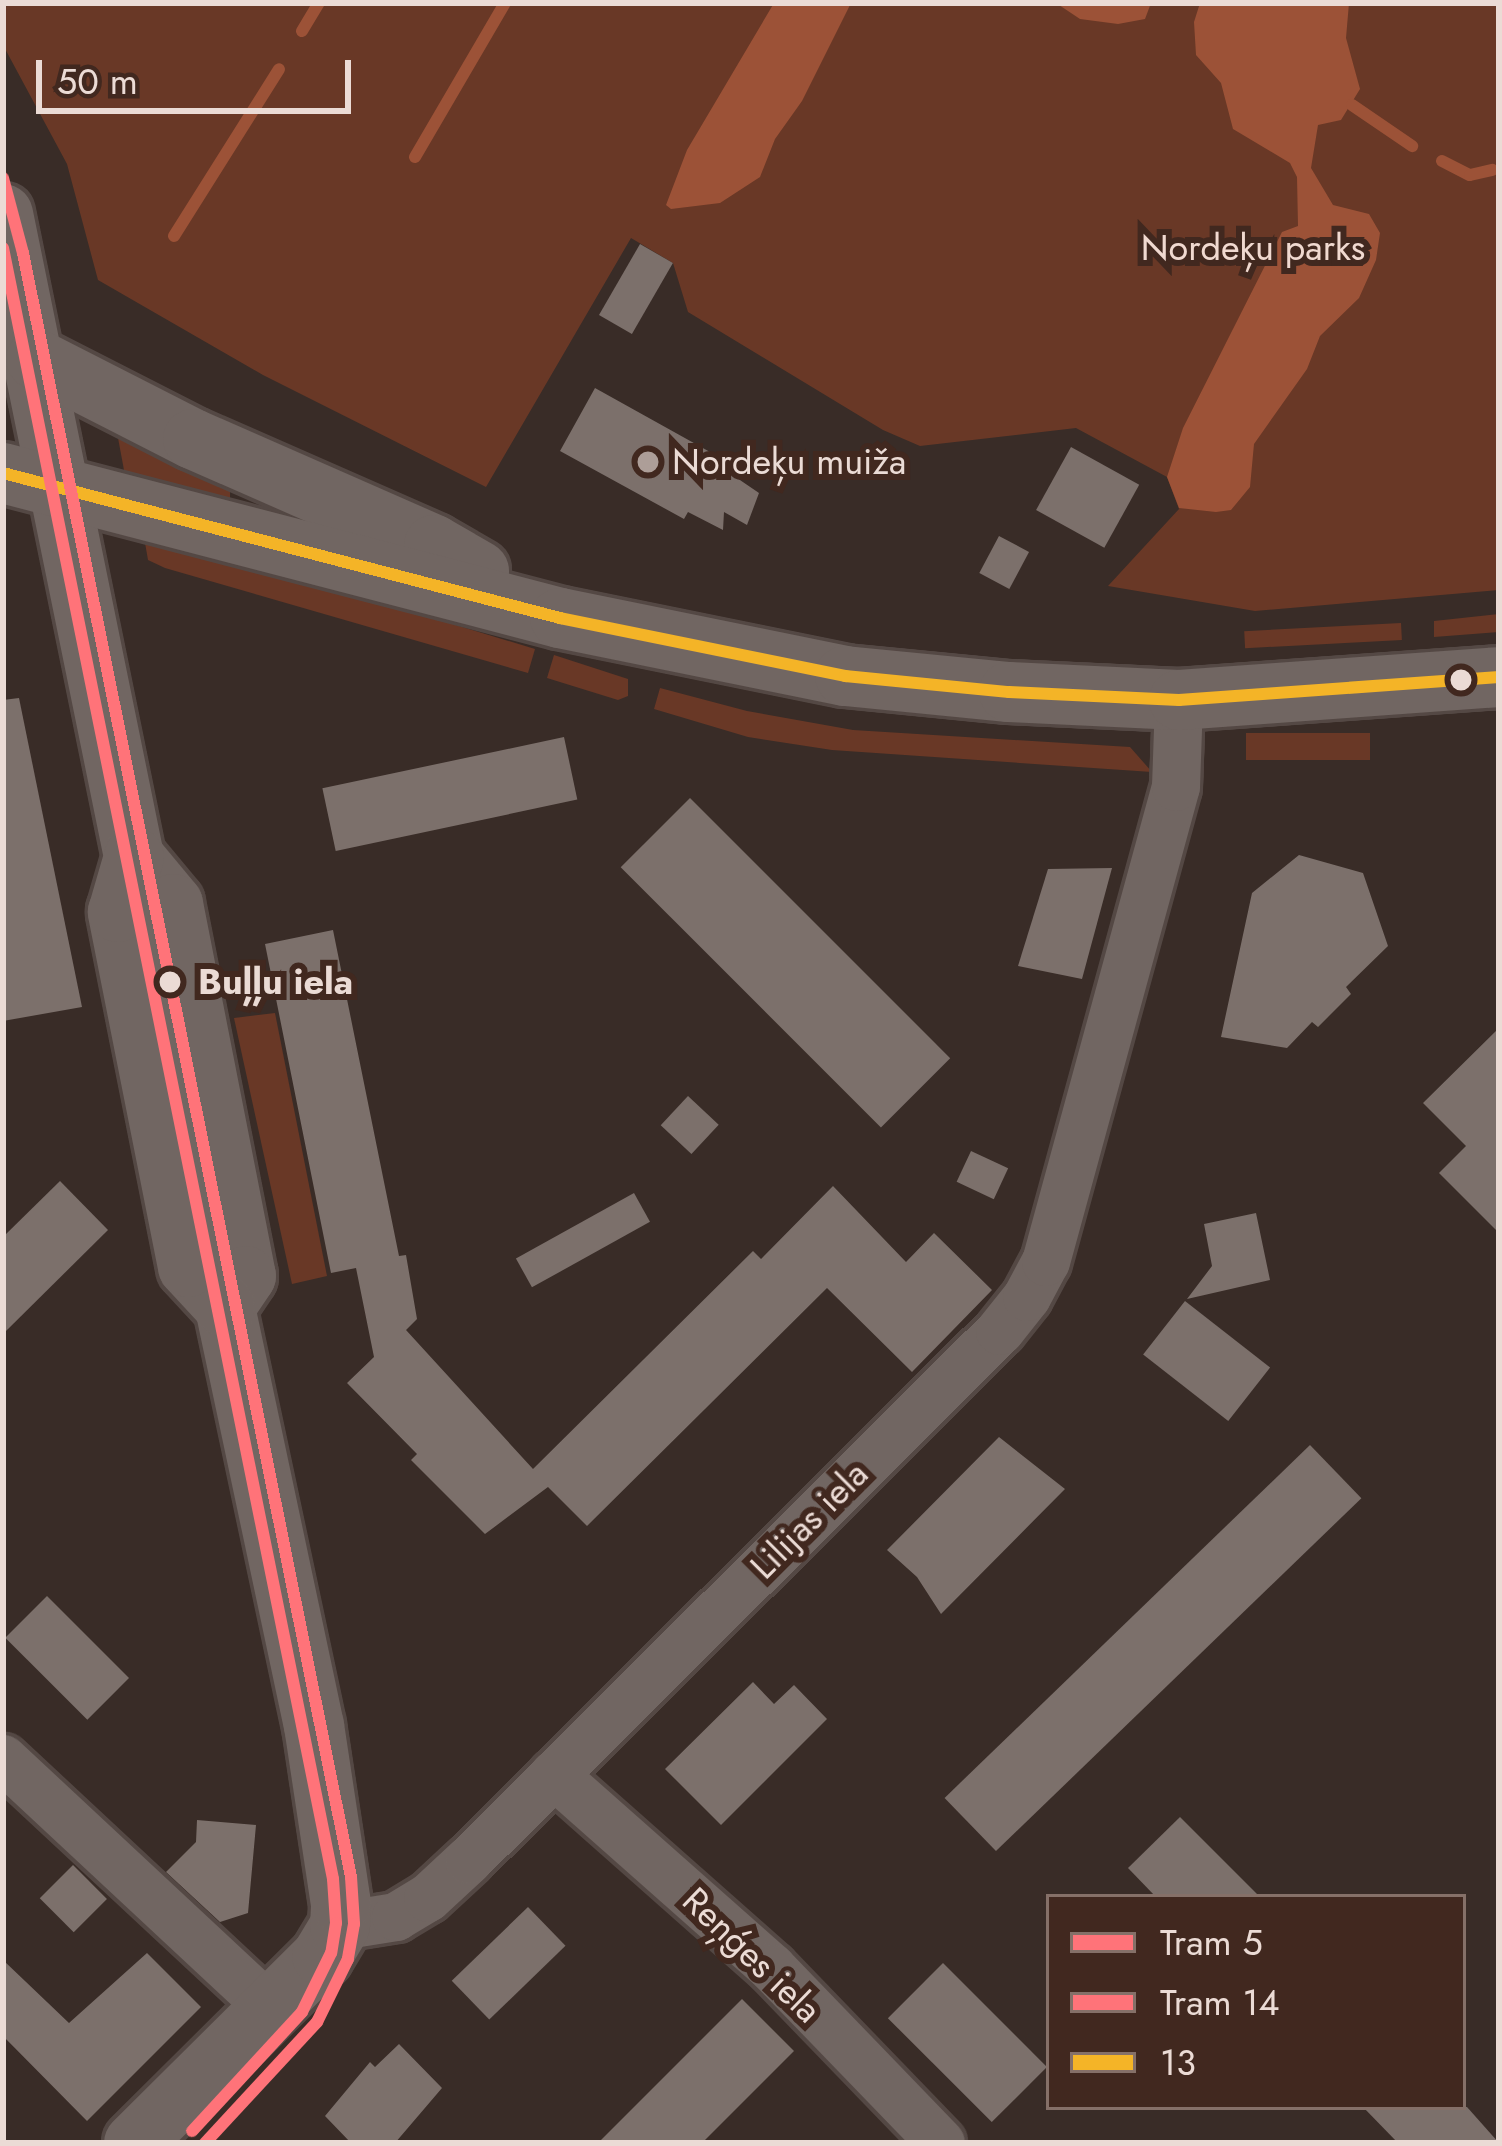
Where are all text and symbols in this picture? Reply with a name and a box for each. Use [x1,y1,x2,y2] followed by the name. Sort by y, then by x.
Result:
[42,36,357,110] scale bar
[57,55,138,107] text: 50 m
[1141,226,1365,270] park label: Nordeķu parks
[672,440,906,484] place label: Nordeķu muiža
[635,449,661,475] marker: Nordeķu muiža
[1450,669,1472,691] unlabelled marker
[198,960,353,1004] place label: Buļļu iela
[153,965,187,999] marker: Buļļu iela
[741,1452,877,1588] street label: Lilijas iela
[674,1879,830,2031] street label: Reņģes iela
[1046,1894,1466,2110] legend
[1160,1916,1263,1968] text: Tram 5
[1160,1976,1280,2028] text: Tram 14
[1160,2036,1196,2088] text: 13

